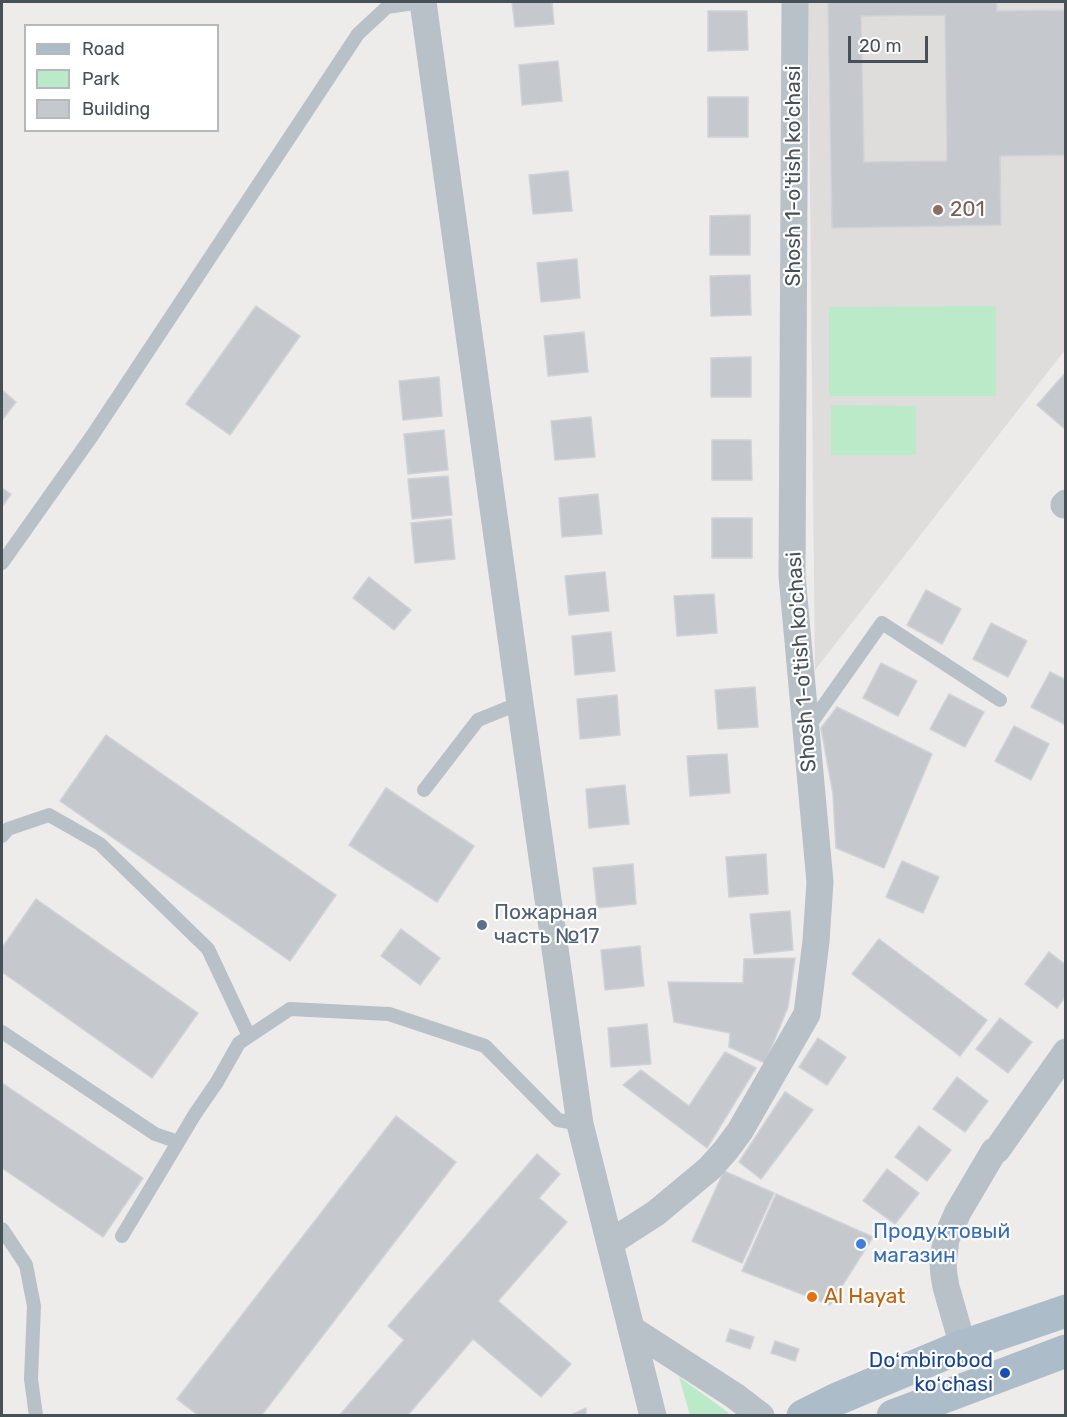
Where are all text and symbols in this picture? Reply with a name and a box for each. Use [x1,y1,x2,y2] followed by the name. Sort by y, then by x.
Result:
[24,24,219,132] legend
[851,24,930,62] scale bar
[859,35,901,57] text: 20 m
[82,38,125,60] text: Road
[781,65,807,287] street label: Shosh 1-o'tish ko'chasi
[82,68,119,90] text: Park
[82,98,150,120] text: Building
[950,197,985,223] place label: 201
[931,203,945,217] marker: 201
[782,551,822,773] street label: Shosh 1-o'tish ko'chasi
[494,900,599,950] place label: Пожарная часть №17
[475,918,489,932] marker: Пожарная часть №17
[873,1219,1010,1269] place label: Продуктовый магазин
[854,1237,868,1251] marker: Продуктовый магазин
[824,1284,906,1310] place label: Al Hayat
[805,1290,819,1304] marker: Al Hayat
[869,1348,993,1398] place label: Doʻmbirobod koʻchasi
[998,1366,1012,1380] marker: Doʻmbirobod koʻchasi

